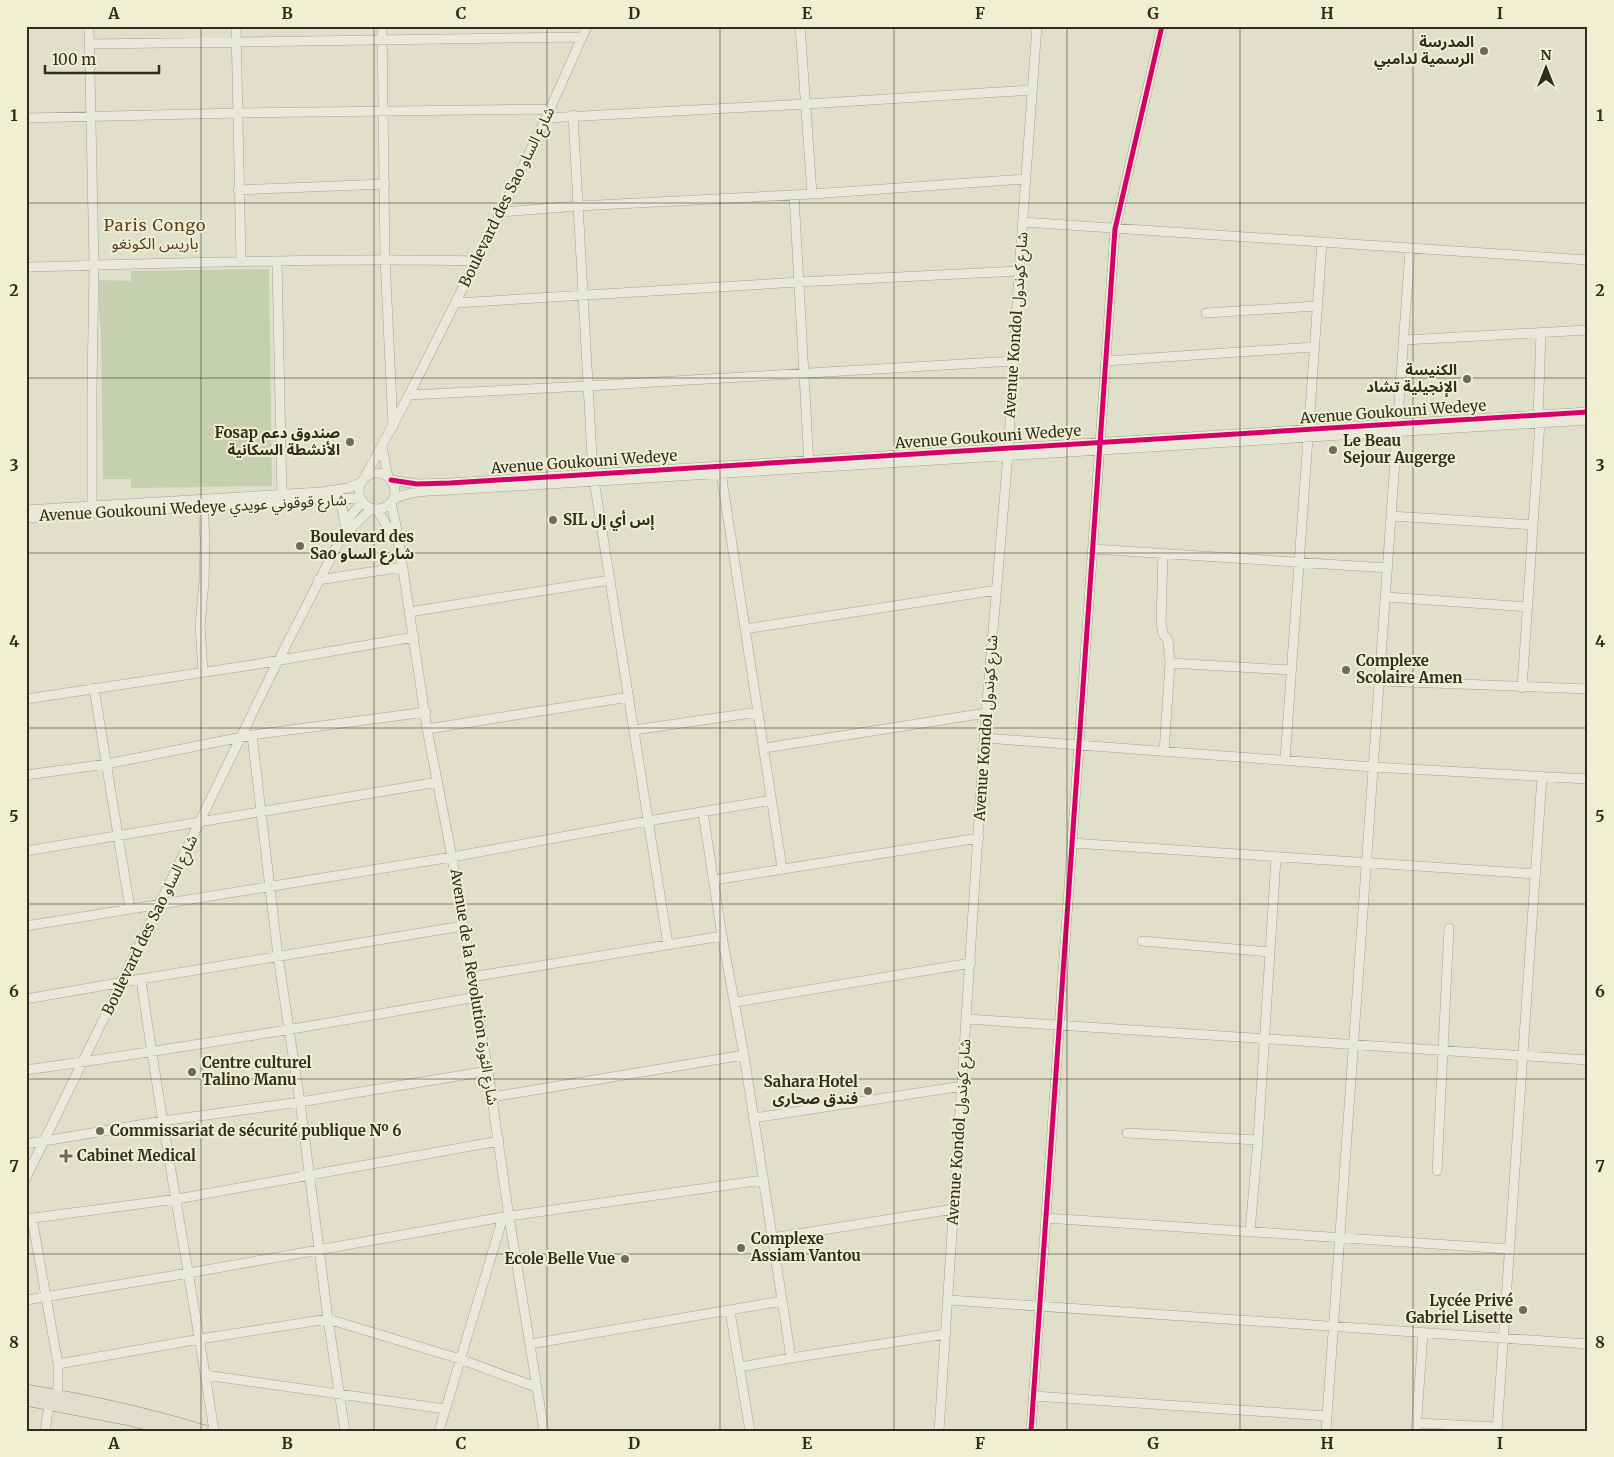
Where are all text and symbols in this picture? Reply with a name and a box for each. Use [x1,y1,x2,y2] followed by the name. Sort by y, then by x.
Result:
[107,3,120,23] text: A
[281,3,293,23] text: B
[456,3,466,23] text: C
[628,3,640,23] text: D
[802,3,813,23] text: E
[975,3,985,23] text: F
[1147,3,1159,23] text: G
[1320,3,1334,23] text: H
[1497,3,1503,23] text: I
[1374,32,1474,70] place label: المدرسة الرسمية لدامبي
[45,42,159,74] scale bar
[1522,42,1572,92] north arrow
[1478,45,1490,57] marker: المدرسة الرسمية لدامبي
[1540,46,1552,64] text: N
[52,50,96,69] text: 100 m
[455,103,561,291] street label: Boulevard des Sao شارع الساو
[10,105,18,125] text: 1
[1596,105,1604,125] text: 1
[104,215,206,253] district label: Paris Congo باريس الكونغو
[999,231,1034,420] street label: Avenue Kondol شارع كوندول
[9,280,19,300] text: 2
[1595,280,1605,300] text: 2
[1366,360,1457,397] place label: الكنيسة الإنجيلية تشاد
[1461,373,1473,385] marker: الكنيسة الإنجيلية تشاد
[1298,395,1487,428] street label: Avenue Goukouni Wedeye
[893,420,1082,453] street label: Avenue Goukouni Wedeye
[215,423,340,459] place label: Fosap صندوق دعم الأنشطة السكانية
[1343,431,1455,467] place label: Le Beau Sejour Augerge
[344,436,356,448] marker: Fosap صندوق دعم الأنشطة السكانية
[1327,444,1339,456] marker: Le Beau Sejour Augerge
[489,445,678,478] street label: Avenue Goukouni Wedeye
[9,455,19,475] text: 3
[1595,455,1605,475] text: 3
[38,490,348,528] street label: Avenue Goukouni Wedeye شارع قوقوني عويدي
[563,510,655,531] place label: SIL إس أي إل
[547,514,559,526] marker: SIL إس أي إل
[310,527,414,565] place label: Boulevard des Sao شارع الساو
[294,540,306,552] marker: Boulevard des Sao شارع الساو
[9,631,19,651] text: 4
[1595,631,1605,651] text: 4
[969,634,1004,823] street label: Avenue Kondol شارع كوندول
[1356,651,1462,687] place label: Complexe Scolaire Amen
[1340,664,1352,676] marker: Complexe Scolaire Amen
[9,806,19,826] text: 5
[1595,806,1605,826] text: 5
[98,831,204,1019] street label: Boulevard des Sao شارع الساو
[443,866,503,1107] street label: Avenue de la Revolution شارع الثورة
[9,981,19,1001] text: 6
[1595,981,1605,1001] text: 6
[942,1038,977,1227] street label: Avenue Kondol شارع كوندول
[202,1053,312,1089] place label: Centre culturel Talino Manu
[186,1066,198,1078] marker: Centre culturel Talino Manu
[764,1072,858,1108] place label: Sahara Hotel فندق صحارى
[862,1085,874,1097] marker: Sahara Hotel فندق صحارى
[110,1121,402,1140] place label: Commissariat de sécurité publique Nº 6
[94,1125,106,1137] marker: Commissariat de sécurité publique Nº 6
[77,1146,196,1165] place label: Cabinet Medical
[59,1149,73,1163] marker: Cabinet Medical
[9,1156,19,1176] text: 7
[1595,1156,1605,1176] text: 7
[750,1229,861,1265] place label: Complexe Assiam Vantou
[735,1242,747,1254] marker: Complexe Assiam Vantou
[504,1249,615,1268] place label: Ecole Belle Vue
[619,1253,631,1265] marker: Ecole Belle Vue
[1406,1291,1513,1327] place label: Lycée Privé Gabriel Lisette
[1517,1304,1529,1316] marker: Lycée Privé Gabriel Lisette
[9,1332,19,1352] text: 8
[1595,1332,1605,1352] text: 8
[107,1433,120,1453] text: A
[281,1433,293,1453] text: B
[456,1433,466,1453] text: C
[628,1433,640,1453] text: D
[802,1433,813,1453] text: E
[975,1433,985,1453] text: F
[1147,1433,1159,1453] text: G
[1320,1433,1334,1453] text: H
[1497,1433,1503,1453] text: I

